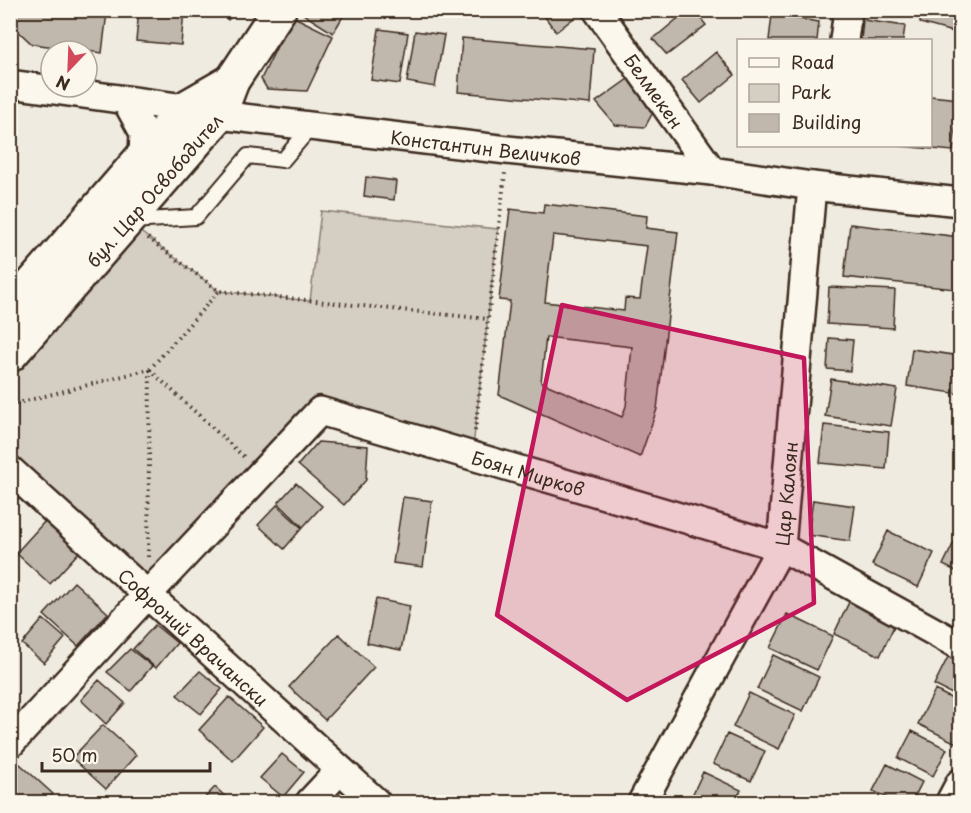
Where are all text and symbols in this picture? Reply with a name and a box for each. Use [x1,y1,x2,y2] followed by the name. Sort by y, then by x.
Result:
[39,39,99,99] north arrow
[737,39,932,147] legend
[619,48,691,133] street label: Белмекен
[791,48,835,75] text: Road
[52,70,73,97] text: N
[791,78,831,105] text: Park
[79,107,228,273] street label: бул. Цар Освободител
[791,108,861,135] text: Building
[389,122,582,171] street label: Константин Величков
[768,440,804,547] street label: Цар Калоян
[469,443,588,502] street label: Боян Мирков
[113,561,275,712] street label: Софроний Врачански
[42,735,210,773] scale bar
[51,741,98,768] text: 50 m

